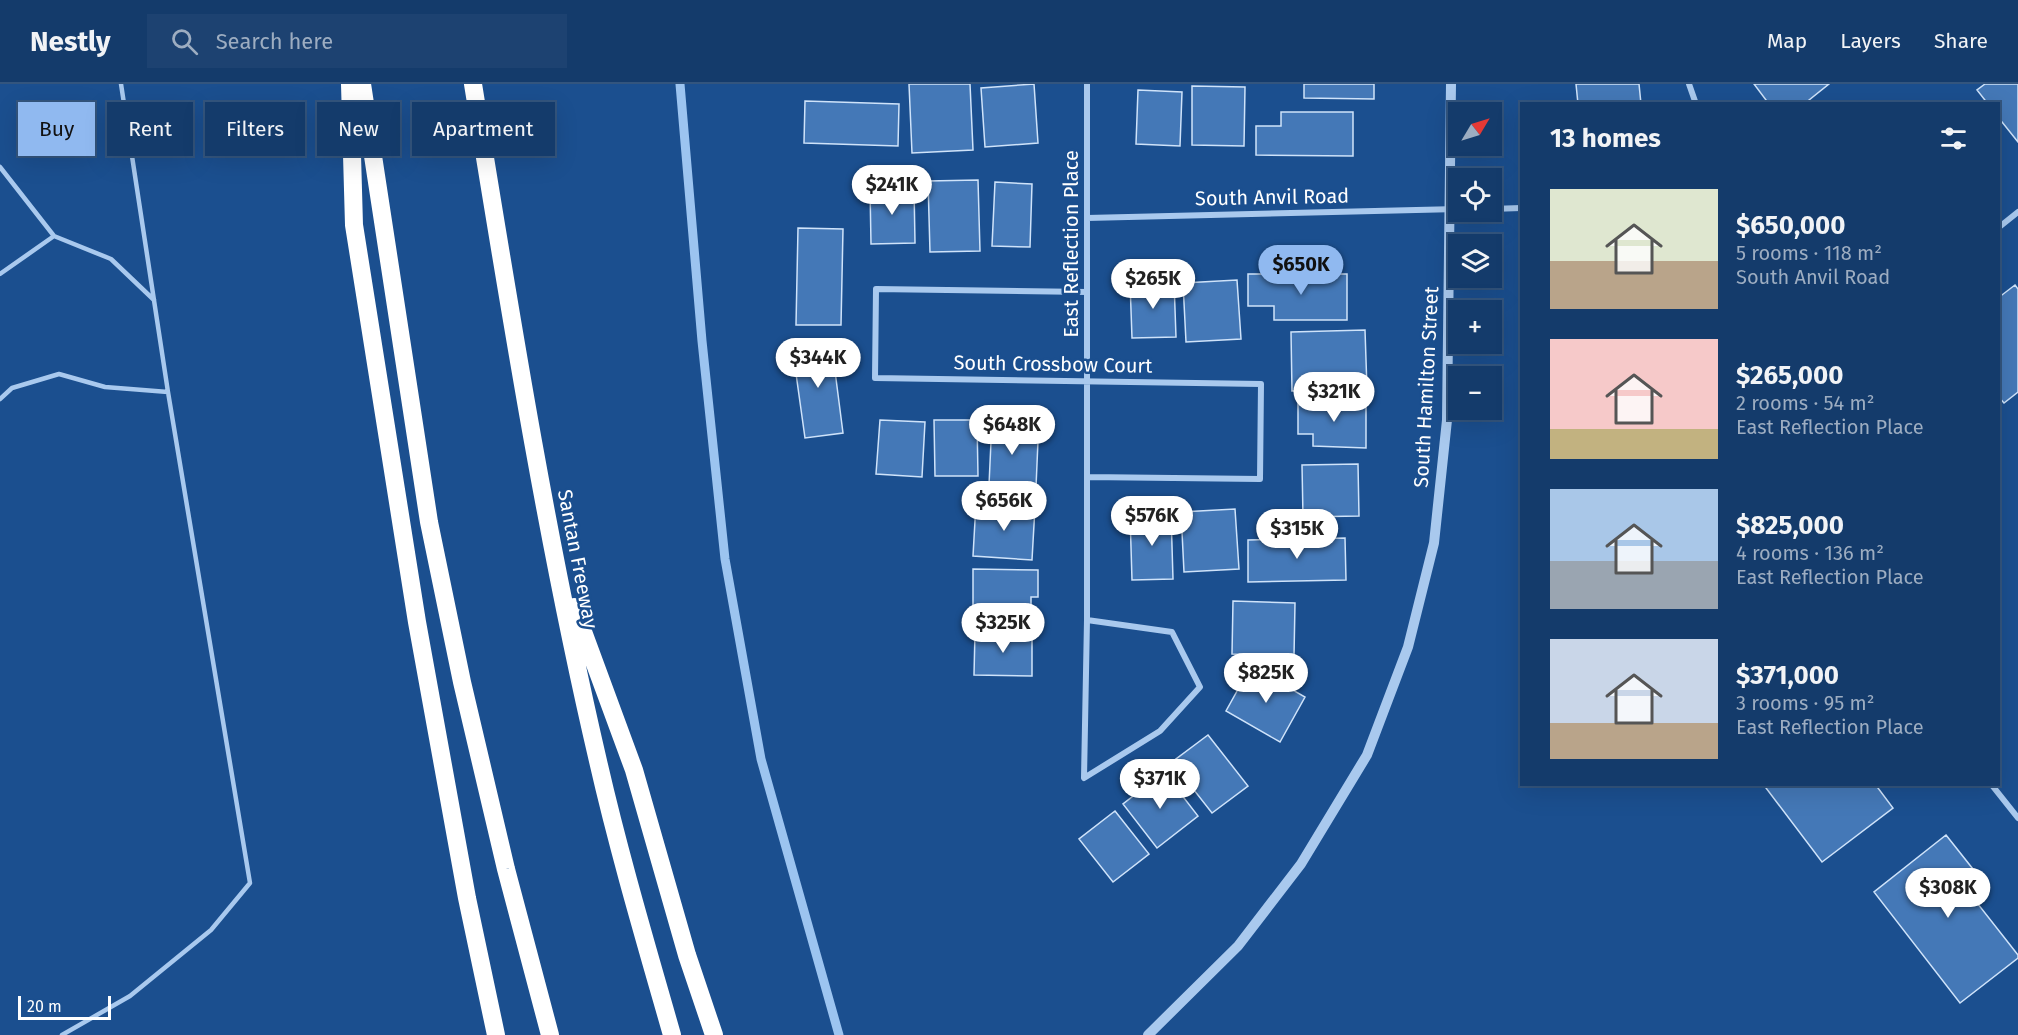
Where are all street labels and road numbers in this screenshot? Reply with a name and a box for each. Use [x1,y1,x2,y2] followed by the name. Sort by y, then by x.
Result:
[1059,150,1083,338] street label: East Reflection Place
[1195,184,1349,210] street label: South Anvil Road
[1409,285,1443,488] street label: South Hamilton Street
[953,350,1153,378] street label: South Crossbow Court
[553,487,603,631] street label: Santan Freeway

